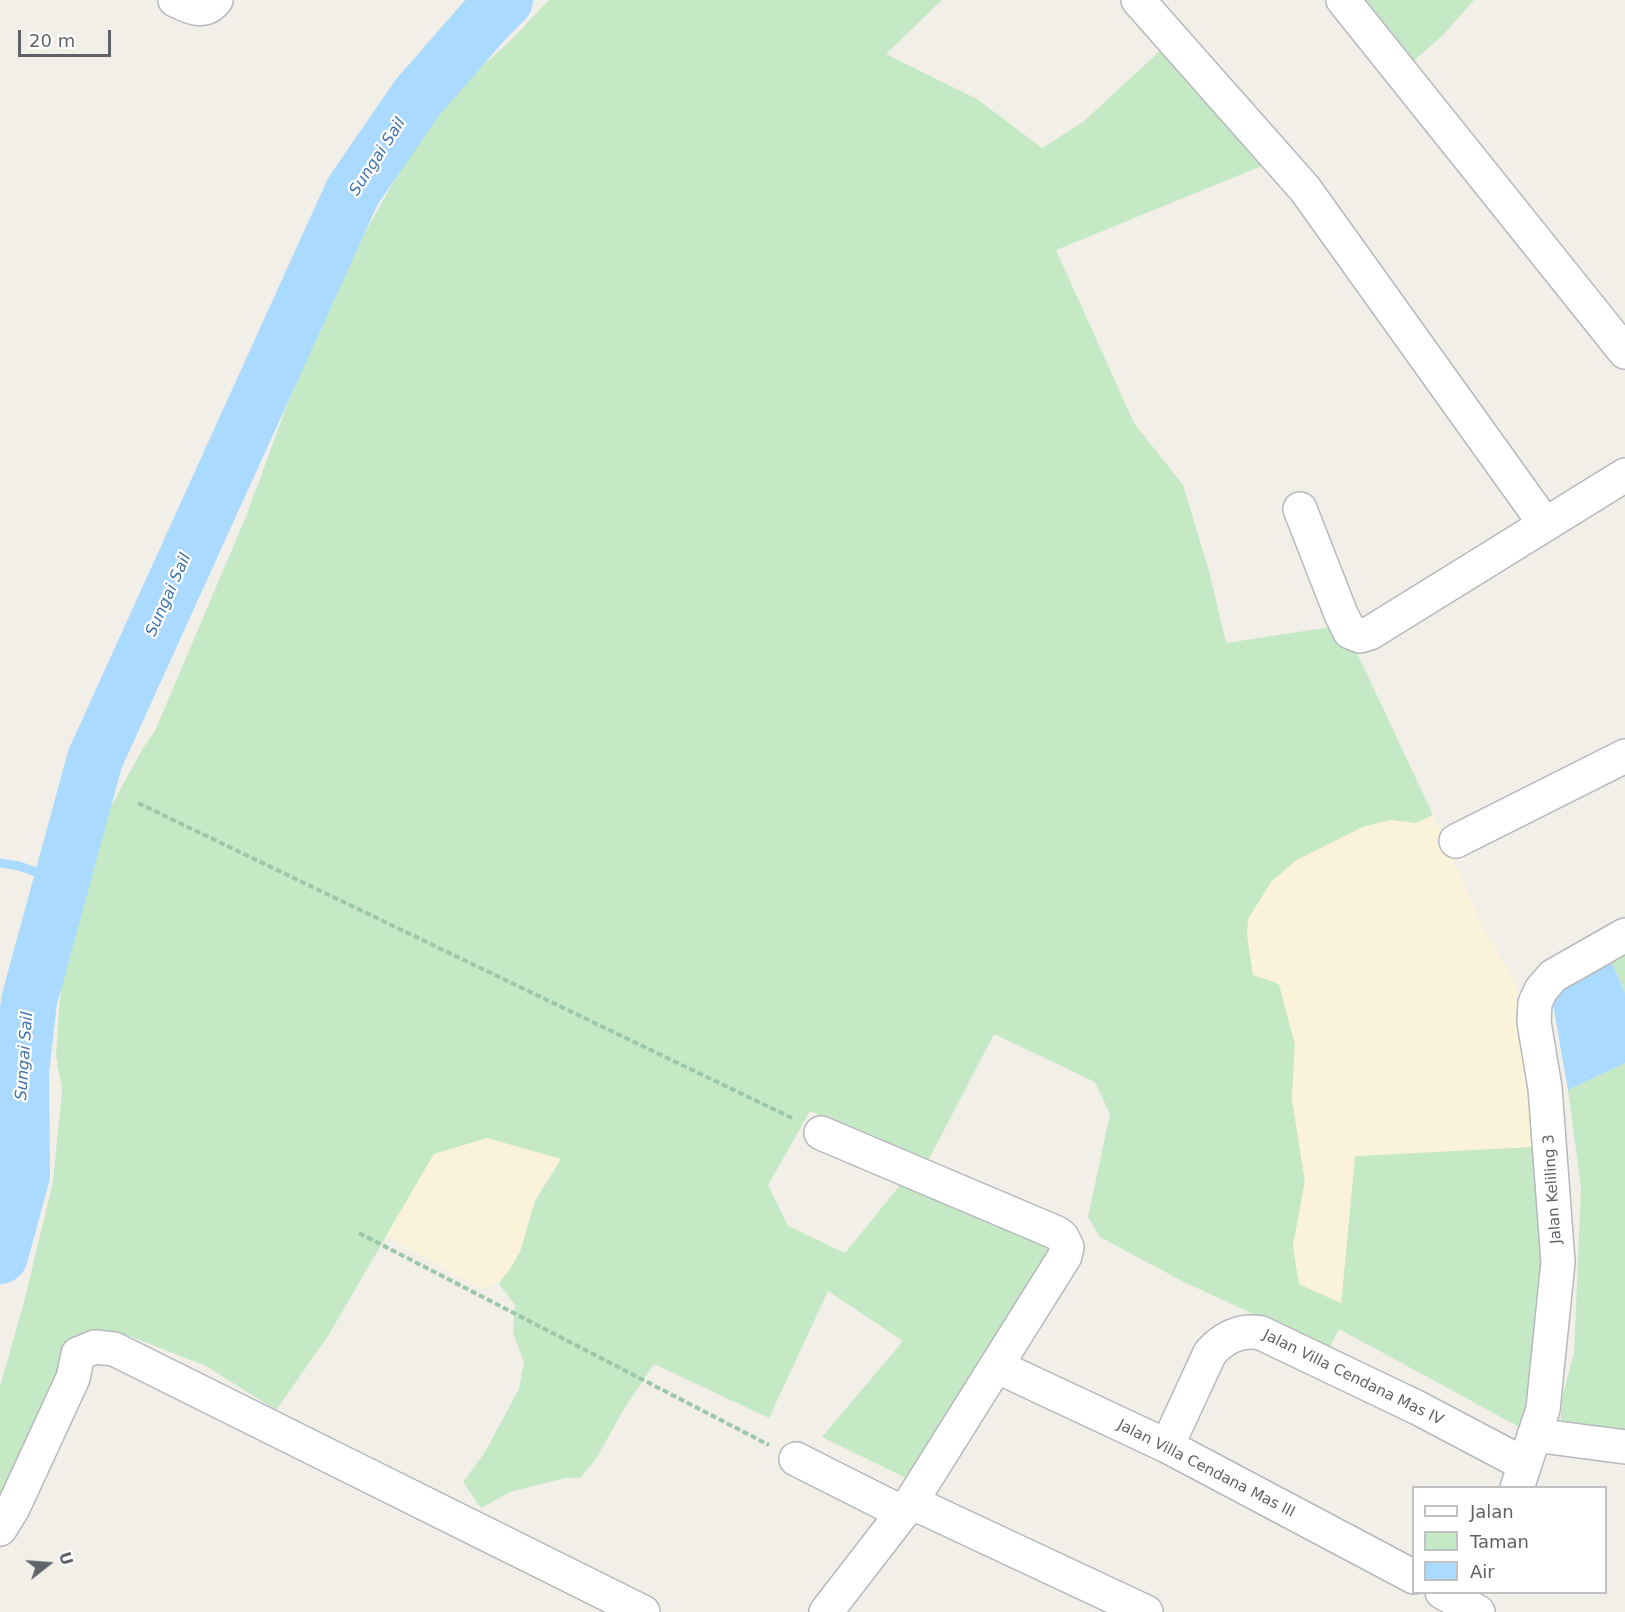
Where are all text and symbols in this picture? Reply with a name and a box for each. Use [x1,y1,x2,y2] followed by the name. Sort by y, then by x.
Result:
[21,18,114,56] scale bar
[29,30,75,51] text: 20 m
[346,115,410,199] water label: Sungai Sail
[142,551,196,639] water label: Sungai Sail
[12,1011,38,1101] water label: Sungai Sail
[1540,1134,1566,1244] street label: Jalan Keliling 3
[1260,1326,1446,1430] street label: Jalan Villa Cendana Mas IV
[1114,1416,1298,1522] street label: Jalan Villa Cendana Mas III
[1412,1486,1607,1594] legend
[1470,1501,1514,1522] text: Jalan
[1470,1531,1529,1552] text: Taman
[18,1534,78,1594] north arrow
[55,1550,77,1568] text: U
[1470,1561,1495,1582] text: Air

